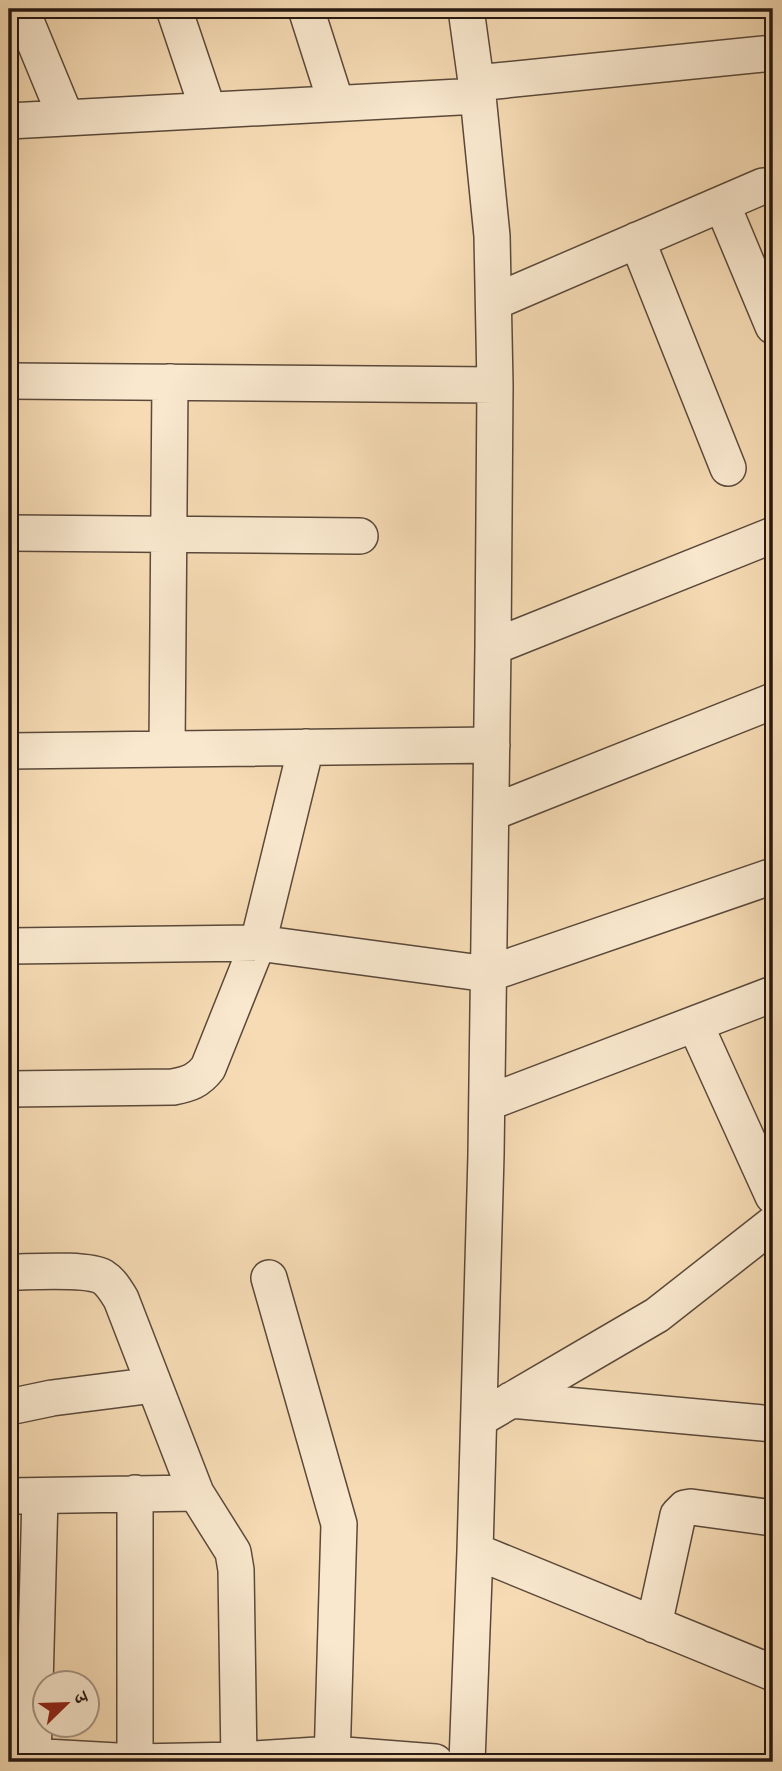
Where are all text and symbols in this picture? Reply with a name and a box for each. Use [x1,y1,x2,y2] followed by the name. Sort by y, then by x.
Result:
[32,1670,102,1740] north arrow
[67,1687,94,1708] text: उ

